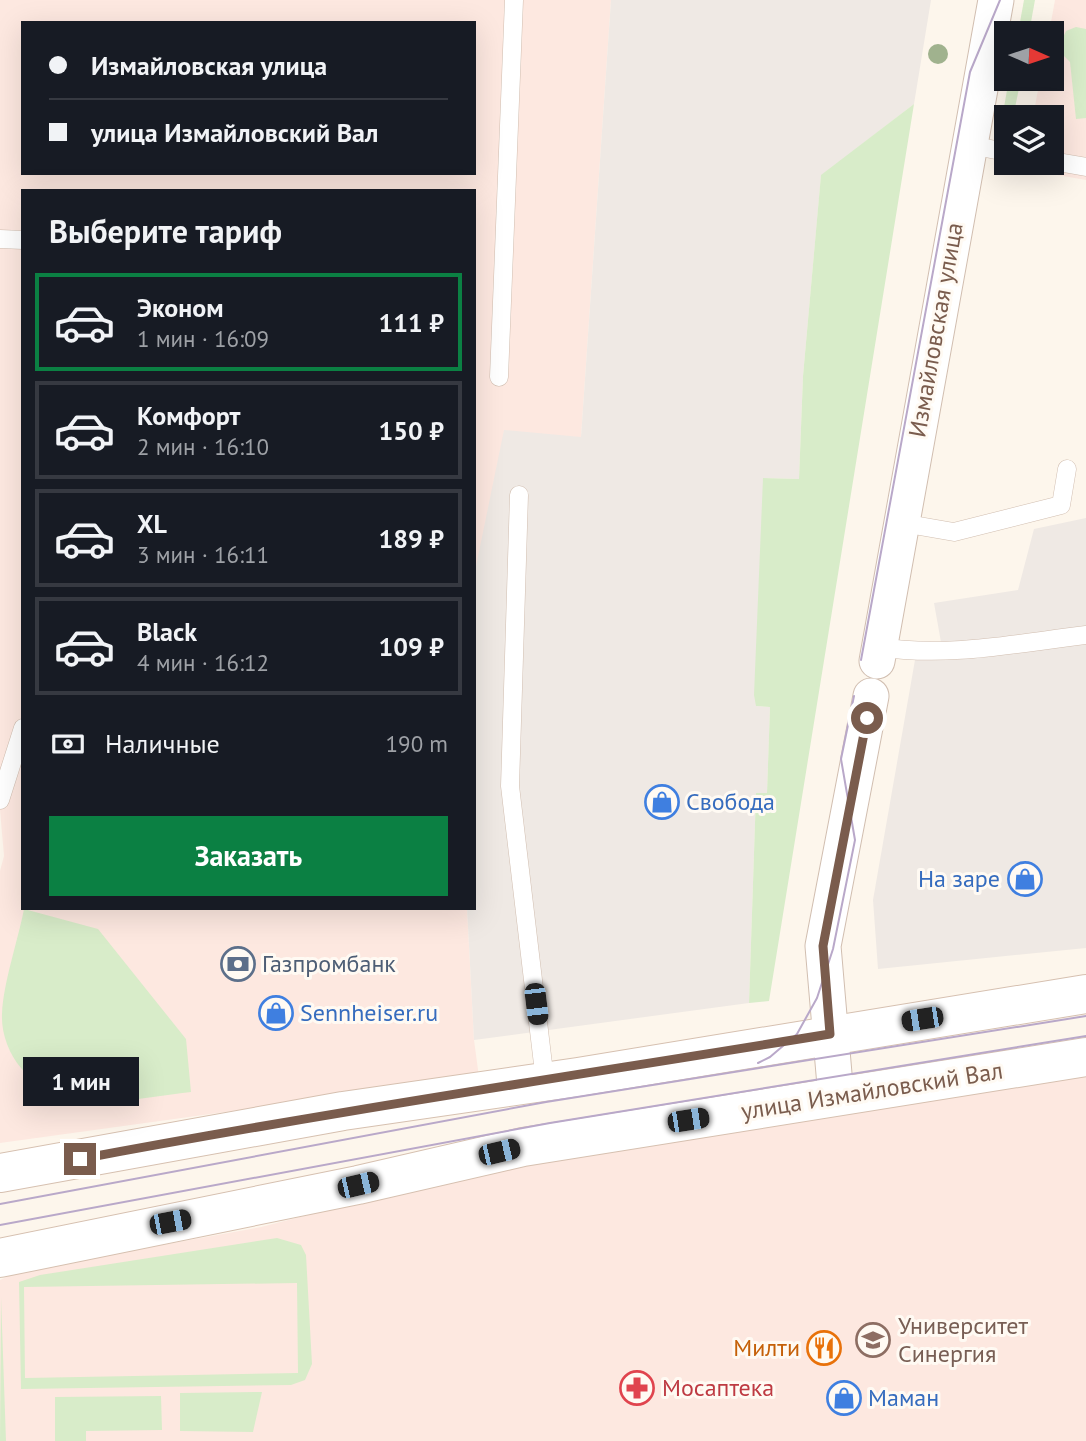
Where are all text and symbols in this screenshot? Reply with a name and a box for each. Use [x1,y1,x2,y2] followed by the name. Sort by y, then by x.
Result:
[994,21,1064,91] north arrow
[994,21,1064,175] map controls
[91,49,327,82] text: Измайловская улица
[994,105,1064,175] button: layers
[91,116,378,149] text: улица Измайловский Вал
[49,210,282,252] text: Выберите тариф
[901,220,970,440] street label: Измайловская улица
[53,291,116,354] icon: car
[137,291,224,324] text: Эконом
[378,306,444,339] text: 111 ₽
[137,324,269,353] text: 1 мин · 16:09
[53,399,116,462] icon: car
[137,399,240,432] text: Комфорт
[378,414,444,447] text: 150 ₽
[137,432,269,461] text: 2 мин · 16:10
[53,507,116,570] icon: car
[137,507,167,540] text: XL
[378,522,444,555] text: 189 ₽
[137,540,269,569] text: 3 мин · 16:11
[53,615,116,678] icon: car
[137,615,197,648] text: Black
[378,630,444,663] text: 109 ₽
[137,648,269,677] text: 4 мин · 16:12
[851,702,883,734] route start
[49,725,87,763] icon: cash
[105,727,220,760] text: Наличные
[386,729,448,758] text: 190 m
[643,783,681,821] shop icon: Свобода
[686,786,775,817] place label: Свобода
[49,816,448,896] button: Заказать
[1006,860,1044,898] shop icon: На заре
[918,863,1000,894] place label: На заре
[219,945,257,983] bank icon: Газпромбанк
[262,948,396,979] place label: Газпромбанк
[524,982,549,1026] car
[257,994,295,1032] shop icon: Sennheiser.ru
[300,997,438,1028] place label: Sennheiser.ru
[900,1005,945,1033] car
[739,1054,1005,1127] street label: улица Измайловский Вал
[22,1058,138,1106] callout: 1 мин
[51,1067,111,1096] text: 1 мин
[666,1106,711,1134] car
[477,1137,522,1167] car
[64,1143,96,1175] route end
[336,1170,381,1200] car
[148,1208,193,1236] car
[898,1310,1029,1369] place label: Университет Синергия
[854,1321,892,1359] school or university icon: Университет Синергия
[805,1329,843,1367] restaurant icon: Милти
[733,1332,800,1363] place label: Милти
[618,1369,656,1407] pharmacy icon: Мосаптека
[662,1372,774,1403] place label: Мосаптека
[825,1379,863,1417] shop icon: Маман
[868,1382,939,1413] place label: Маман

